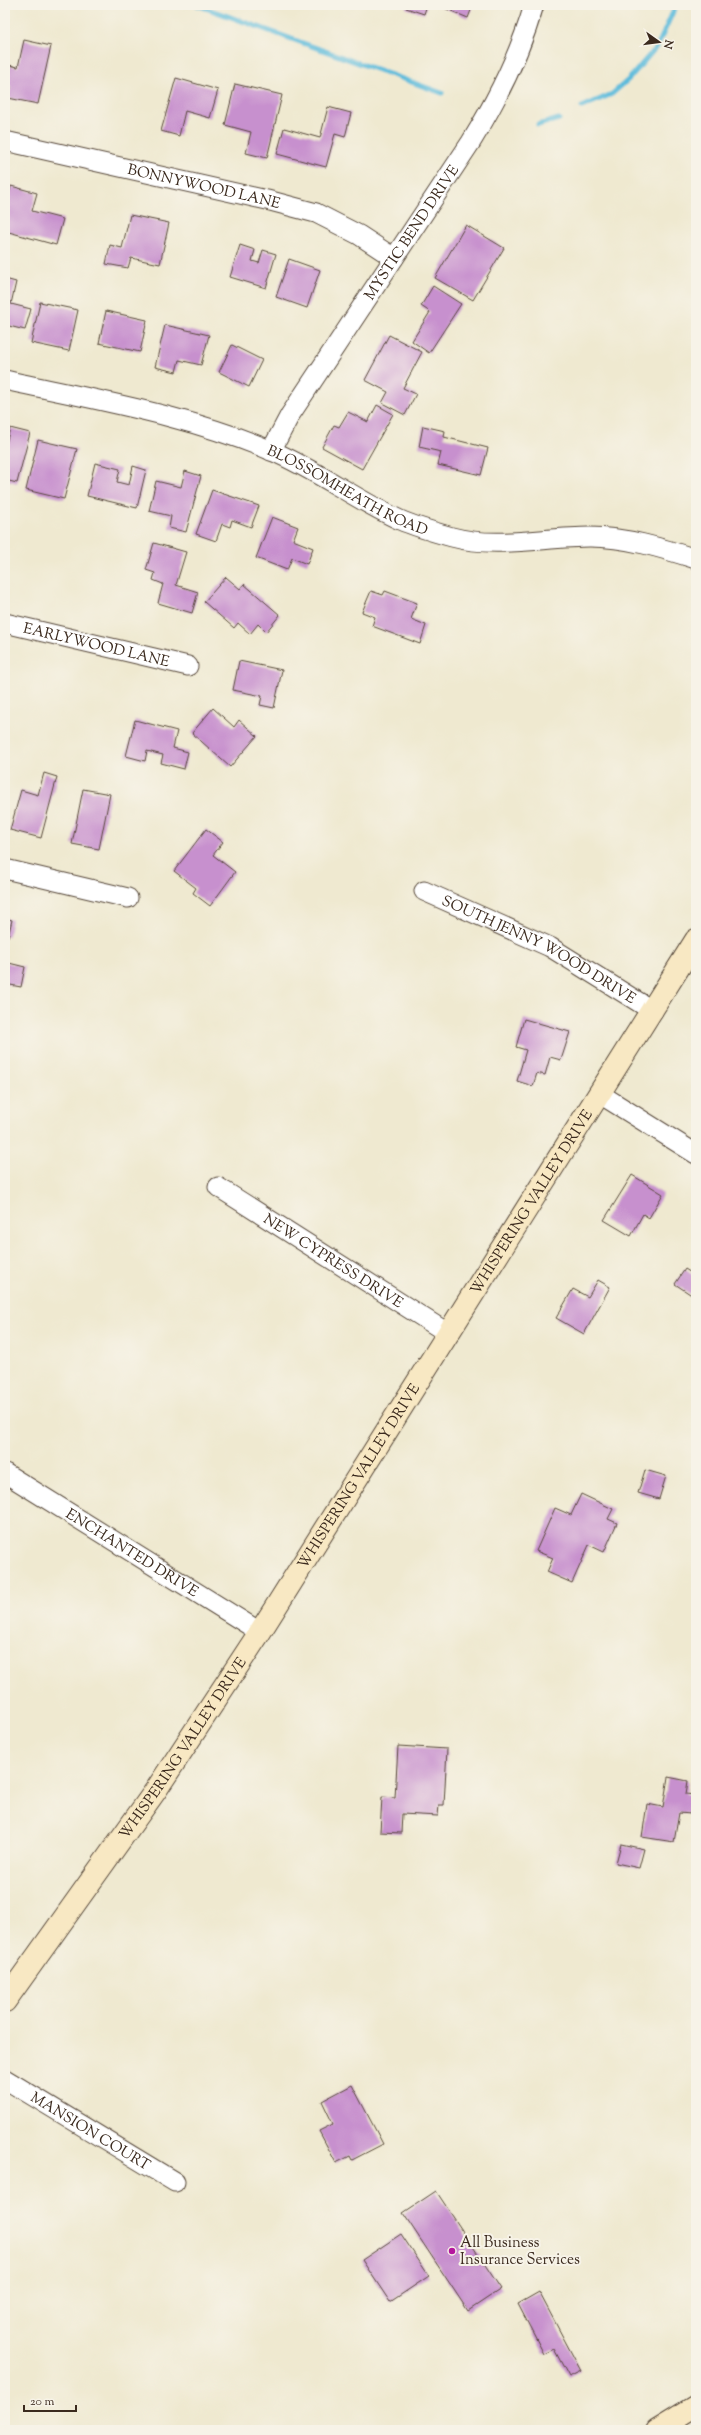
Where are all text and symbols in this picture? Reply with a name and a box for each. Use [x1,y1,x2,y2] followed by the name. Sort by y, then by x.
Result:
[639,22,679,62] north arrow
[659,37,677,51] text: N
[125,160,282,215] street label: BONNYWOOD LANE
[360,161,465,305] street label: MYSTIC BEND DRIVE
[263,441,431,542] street label: BLOSSOMHEATH ROAD
[21,619,171,673] street label: EARLYWOOD LANE
[438,891,639,1010] street label: SOUTH JENNY WOOD DRIVE
[466,1106,598,1299] street label: WHISPERING VALLEY DRIVE
[259,1210,407,1314] street label: NEW CYPRESS DRIVE
[293,1380,426,1573] street label: WHISPERING VALLEY DRIVE
[61,1504,202,1603] street label: ENCHANTED DRIVE
[115,1654,252,1844] street label: WHISPERING VALLEY DRIVE
[26,2088,154,2177] street label: MANSION COURT
[460,2233,580,2271] place label: All Business Insurance Services
[447,2246,457,2256] marker: All Business Insurance Services
[24,2387,76,2413] scale bar
[30,2393,55,2411] text: 20 m

